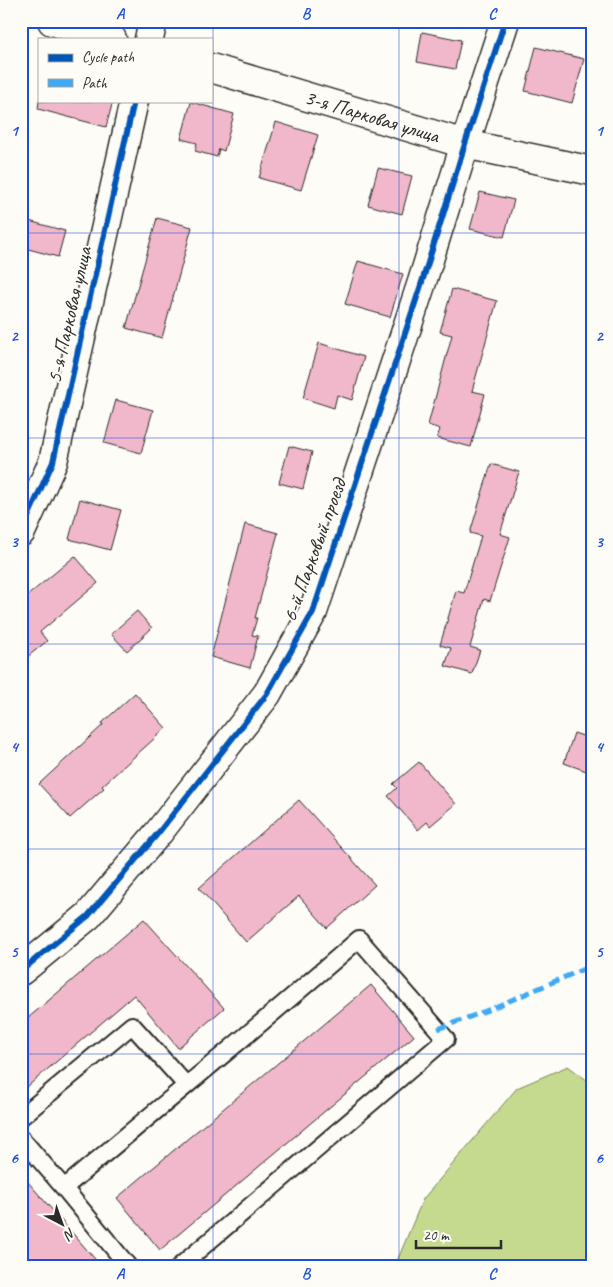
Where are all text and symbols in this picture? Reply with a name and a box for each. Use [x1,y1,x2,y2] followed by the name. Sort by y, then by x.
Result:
[116,4,126,24] text: A
[302,4,312,24] text: B
[488,4,498,24] text: C
[38,38,212,102] legend
[82,48,134,67] text: Cycle path
[82,74,108,93] text: Path
[302,84,444,149] street label: 3-я Парковая улица
[10,121,19,141] text: 1
[595,121,604,141] text: 1
[41,243,98,386] street label: 5-я Парковая улица
[10,326,19,346] text: 2
[595,326,604,346] text: 2
[276,473,353,625] street label: 6-й Парковый проезд
[10,532,19,552] text: 3
[595,532,604,552] text: 3
[10,737,19,757] text: 4
[595,737,604,757] text: 4
[11,942,20,962] text: 5
[596,942,605,962] text: 5
[10,1148,19,1168] text: 6
[595,1148,604,1168] text: 6
[38,1200,88,1250] north arrow
[416,1217,500,1249] scale bar
[60,1224,79,1244] text: N
[423,1226,450,1245] text: 20 m
[116,1264,126,1284] text: A
[302,1264,312,1284] text: B
[488,1264,498,1284] text: C

